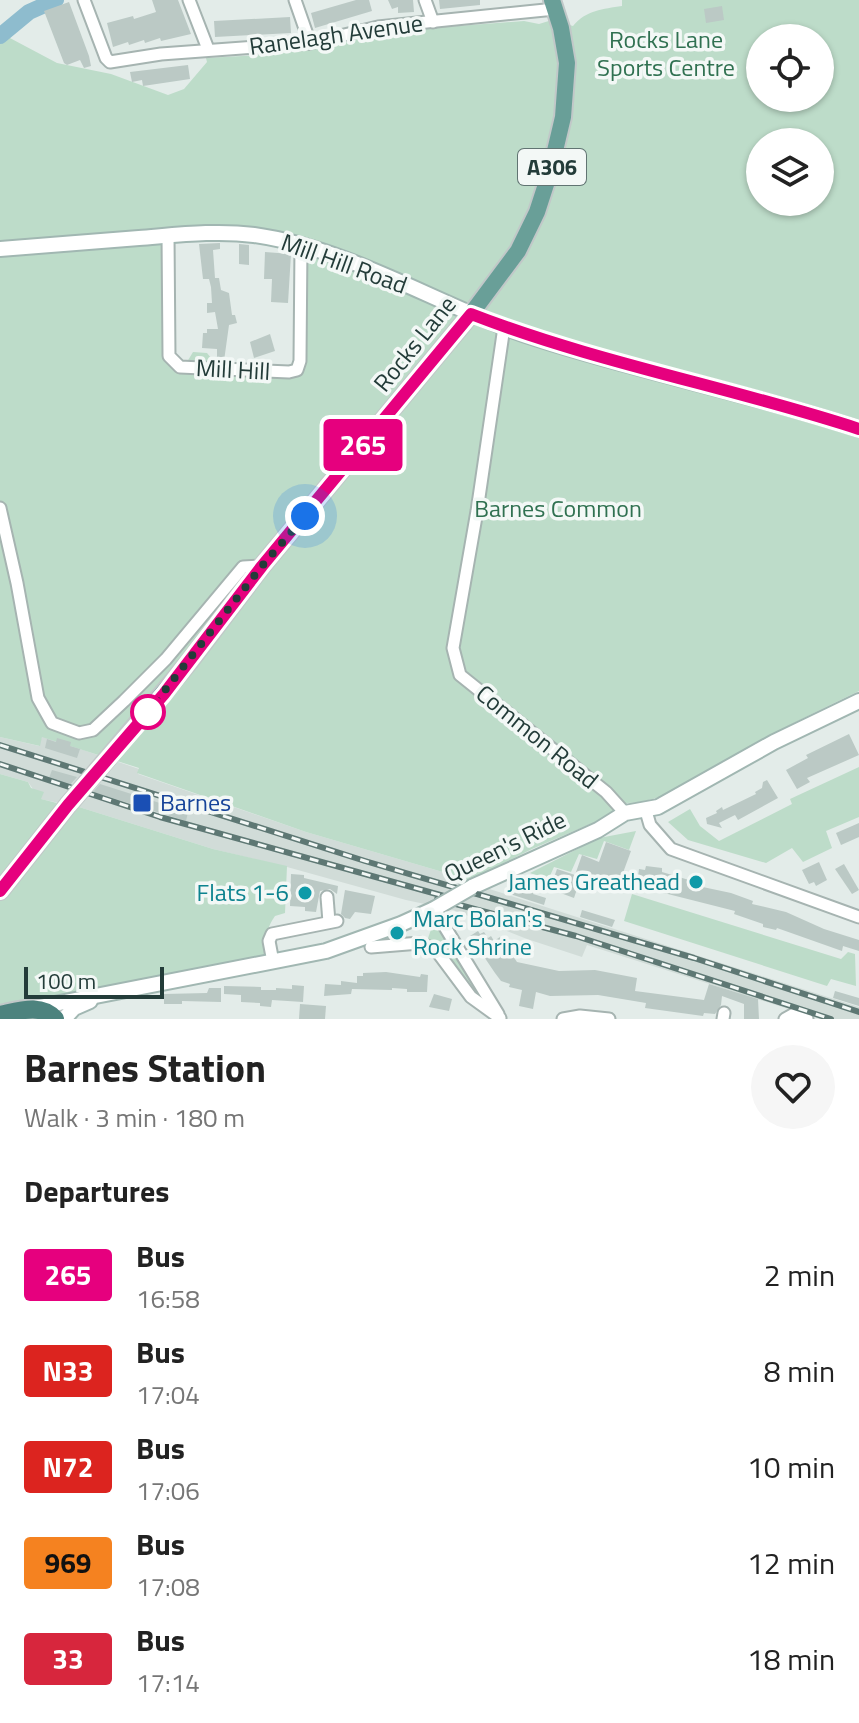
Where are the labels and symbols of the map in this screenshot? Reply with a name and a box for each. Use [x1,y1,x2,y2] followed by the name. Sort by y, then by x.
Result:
[247,4,425,64] street label: Ranelagh Avenue
[597,21,735,85] park label: Rocks Lane Sports Centre
[518,149,586,185] road number: A306
[276,224,412,302] street label: Mill Hill Road
[364,288,464,399] street label: Rocks Lane
[195,349,271,389] street label: Mill Hill
[317,419,409,471] line badge: 265
[474,490,642,526] park label: Barnes Common
[285,496,325,536] your location
[469,676,607,797] street label: Common Road
[131,695,165,729] unlabelled marker
[160,784,231,820] place label: Barnes
[131,792,153,814] marker: Barnes
[438,801,572,891] street label: Queen's Ride
[507,863,680,899] place label: James Greathead
[687,873,705,891] marker: James Greathead
[197,874,289,910] place label: Flats 1-6
[296,884,314,902] marker: Flats 1-6
[413,900,543,964] place label: Marc Bolan's Rock Shrine
[388,924,406,942] marker: Marc Bolan's Rock Shrine
[24,963,164,999] scale bar

